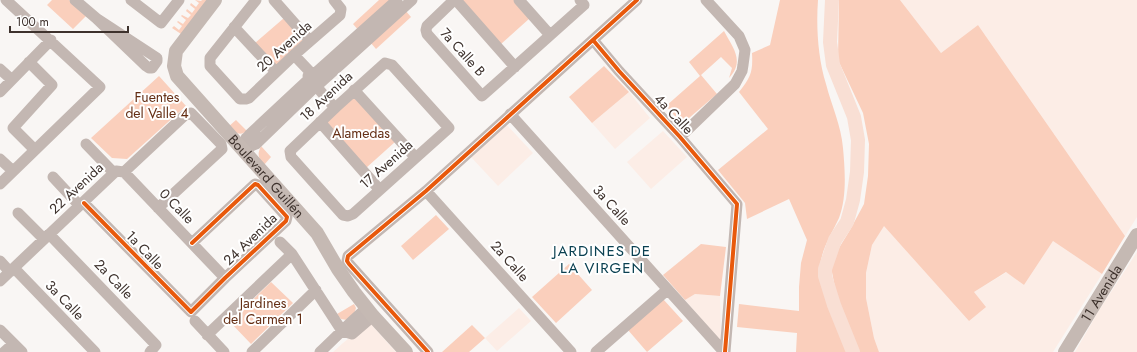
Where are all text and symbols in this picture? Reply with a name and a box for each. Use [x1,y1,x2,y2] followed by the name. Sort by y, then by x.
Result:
[10,8,128,34] scale bar
[16,13,49,31] text: 100 m
[252,16,316,76] street label: 20 Avenida
[436,23,490,81] street label: 7a Calle B
[295,66,357,126] street label: 18 Avenida
[125,87,189,123] park label: Fuentes del Valle 4
[650,89,698,139] street label: 4a Calle
[332,123,390,143] park label: Alamedas
[224,130,309,222] street label: Boulevard Guillén
[355,135,417,193] street label: 17 Avenida
[44,158,108,218] street label: 22 Avenida
[588,180,636,230] street label: 3a Calle
[155,184,199,228] street label: 0 Calle
[219,208,281,270] street label: 24 Avenida
[121,226,169,274] street label: 1a Calle
[486,236,534,286] street label: 2a Calle
[551,240,651,279] district label: JARDINES DE LA VIRGEN
[90,254,138,304] street label: 2a Calle
[1076,261,1127,326] street label: 11 Avenida
[41,276,89,324] street label: 3a Calle
[223,293,303,329] park label: Jardines del Carmen 1

